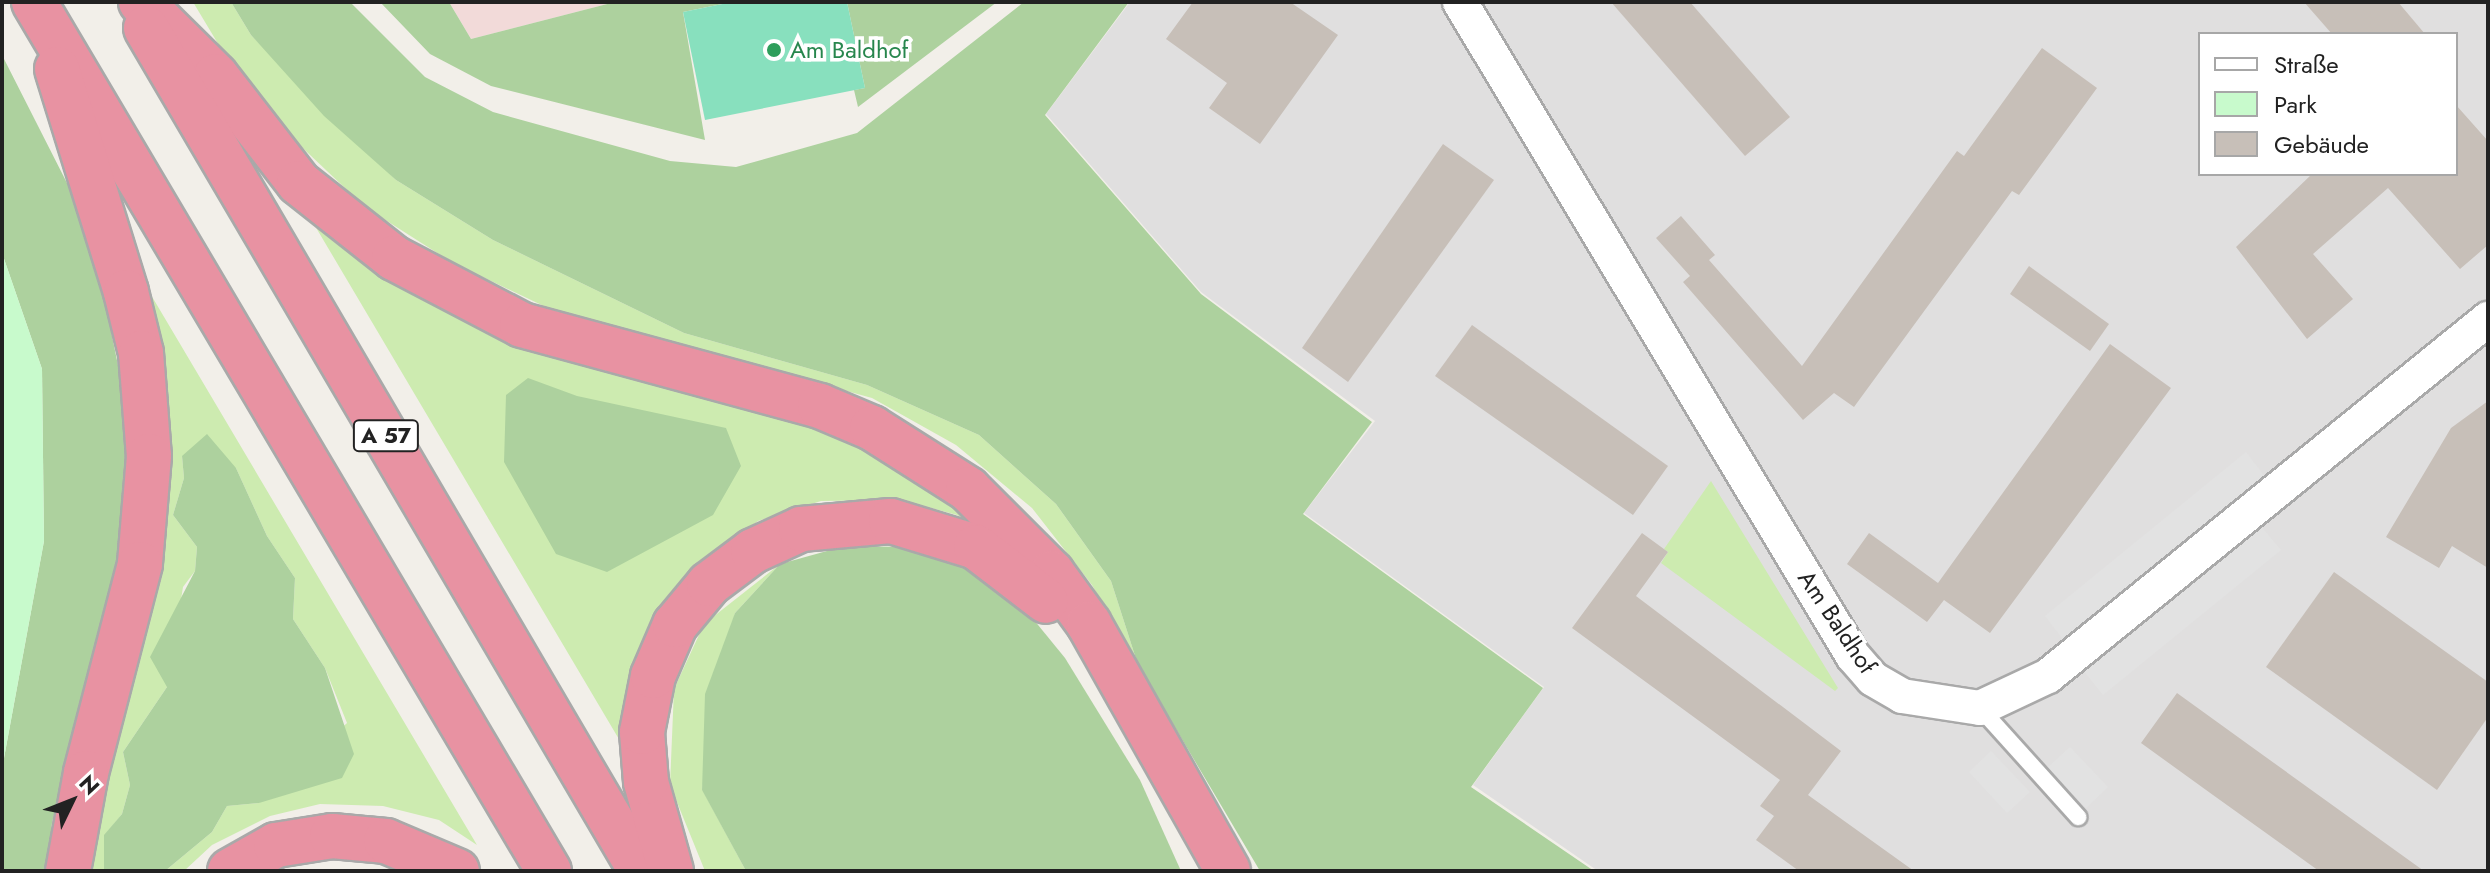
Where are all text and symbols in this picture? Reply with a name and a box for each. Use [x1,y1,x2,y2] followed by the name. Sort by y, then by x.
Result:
[2198,32,2458,176] legend
[790,36,908,64] place label: Am Baldhof
[765,41,783,59] marker: Am Baldhof
[2274,47,2339,82] text: Straße
[2274,87,2317,122] text: Park
[2274,127,2369,162] text: Gebäude
[352,418,420,454] road number: A 57
[1792,565,1882,679] street label: Am Baldhof
[32,761,112,841] north arrow
[72,767,107,802] text: N

